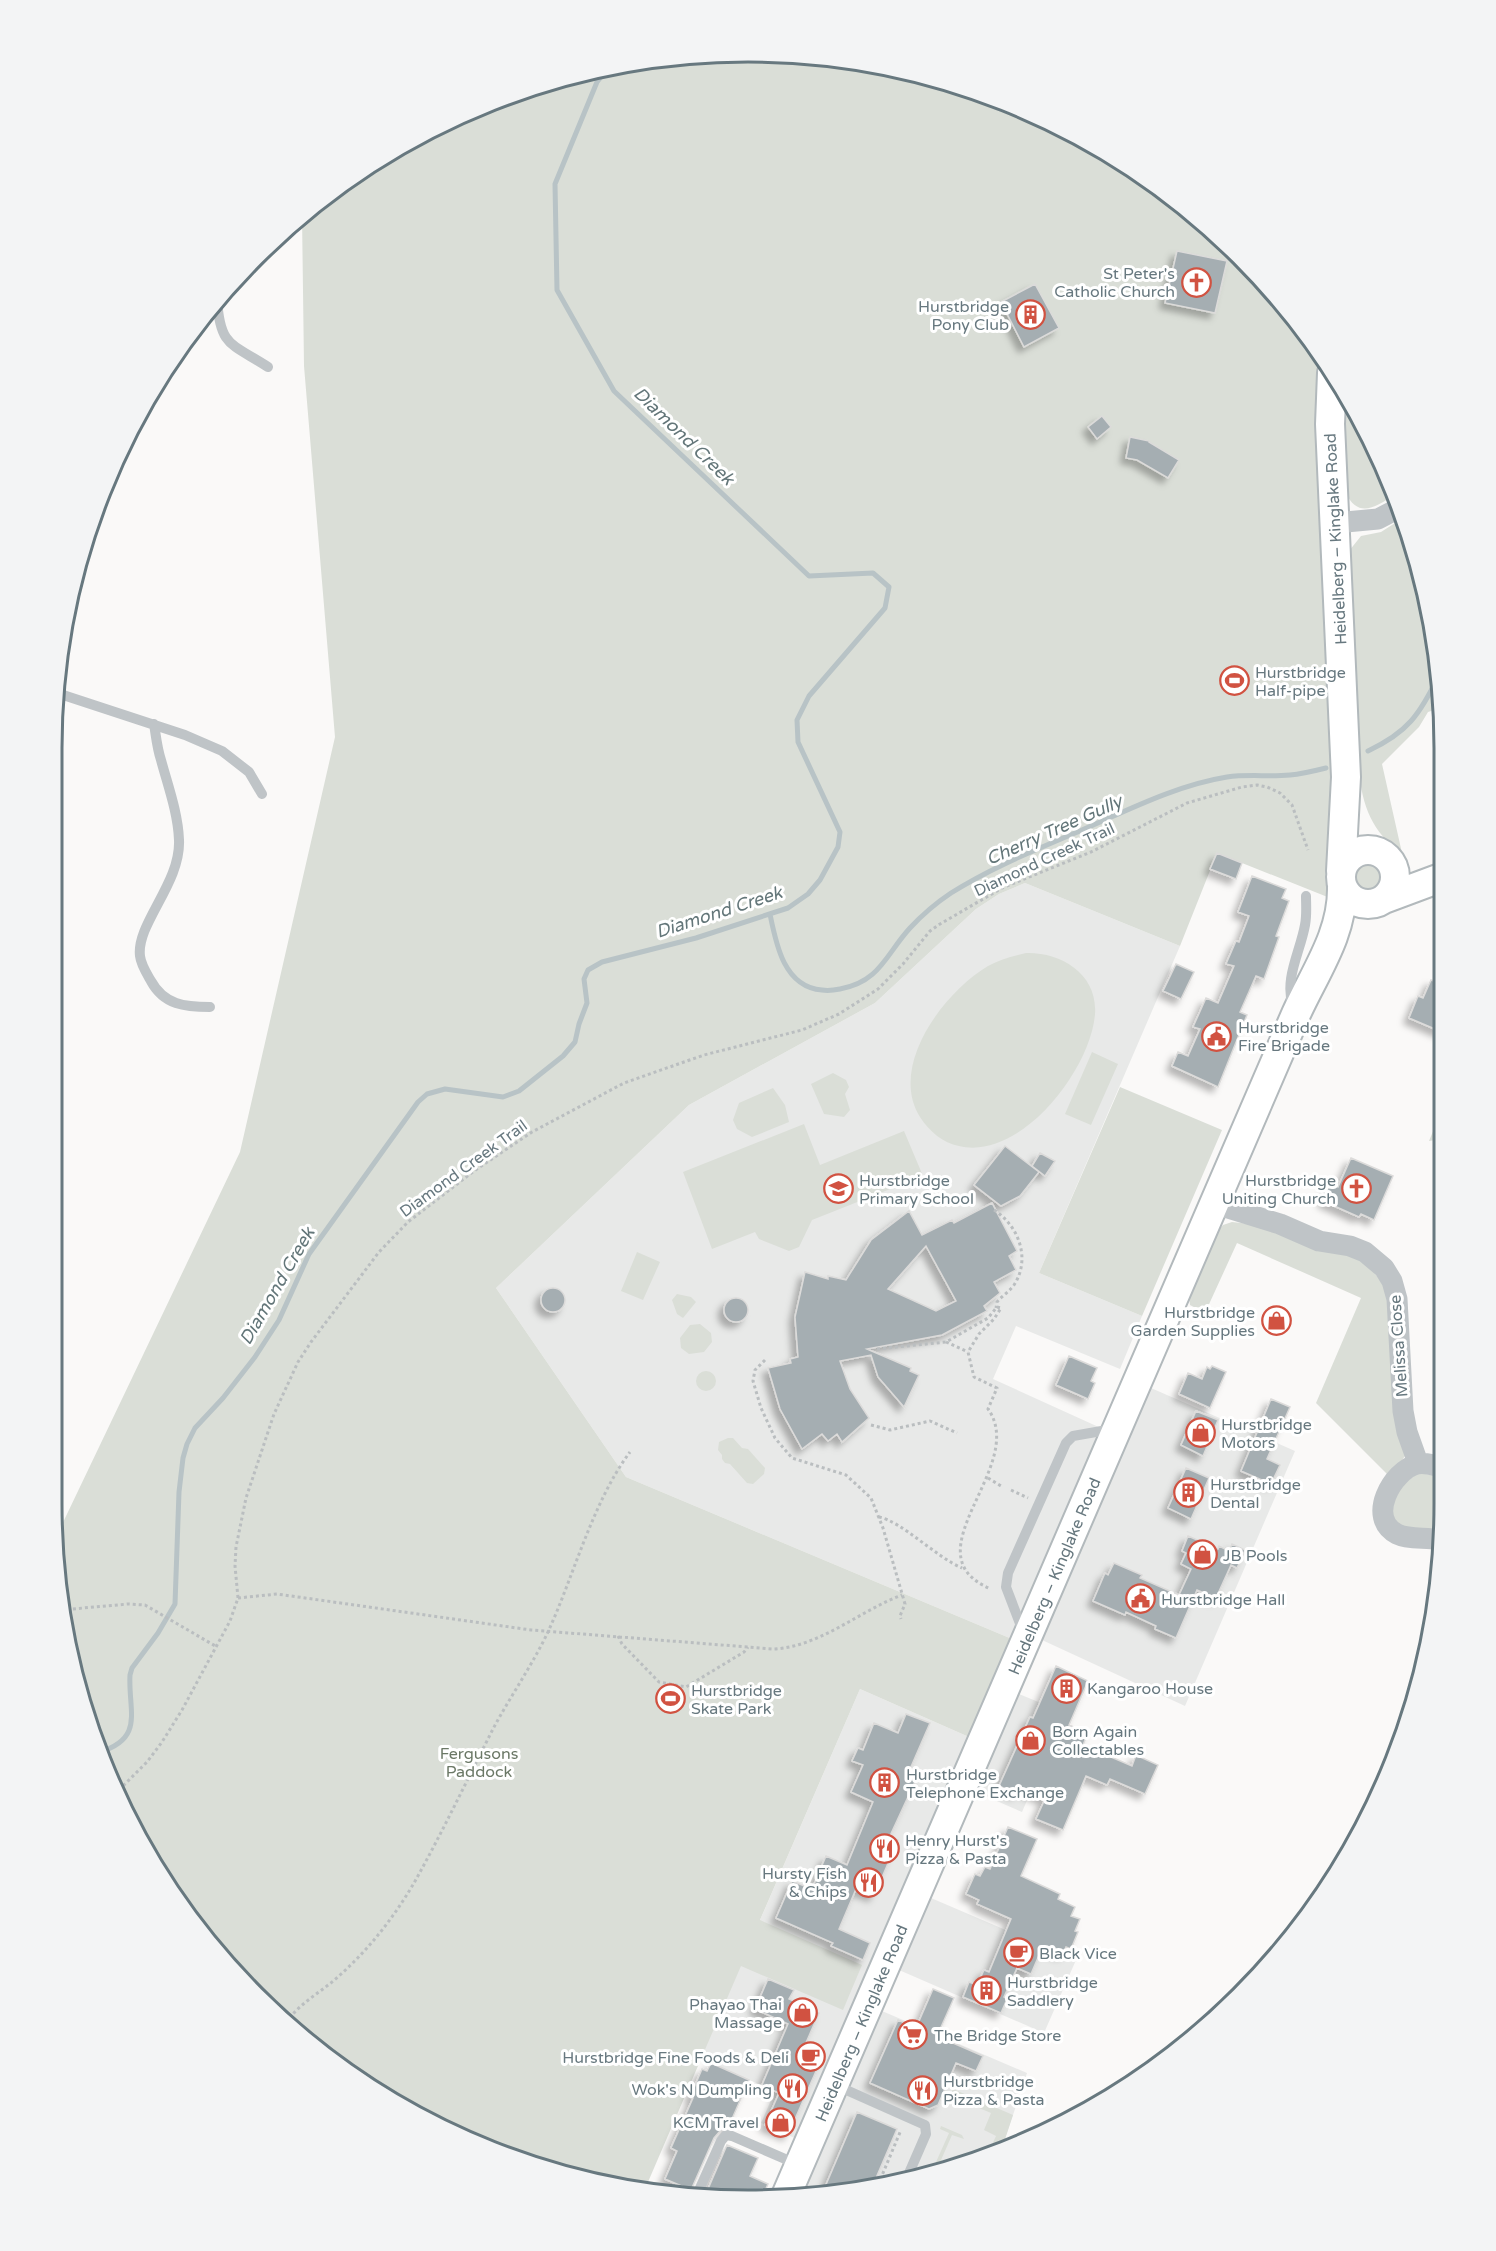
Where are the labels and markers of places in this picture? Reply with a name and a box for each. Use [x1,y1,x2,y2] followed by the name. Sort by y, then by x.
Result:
[1054,264,1175,302] place label: St Peter's Catholic Church
[1180,266,1212,298] church icon: St Peter's Catholic Church
[918,297,1009,335] place label: Hurstbridge Pony Club
[1014,299,1046,331] building icon: Hurstbridge Pony Club
[1255,663,1346,701] place label: Hurstbridge Half-pipe
[1218,665,1250,697] sports icon: Hurstbridge Half-pipe
[1238,1018,1330,1056] place label: Hurstbridge Fire Brigade
[1201,1020,1233,1052] public building icon: Hurstbridge Fire Brigade
[859,1171,974,1209] place label: Hurstbridge Primary School
[1222,1171,1336,1209] place label: Hurstbridge Uniting Church
[822,1173,854,1205] school or university icon: Hurstbridge Primary School
[1341,1173,1373,1205] church icon: Hurstbridge Uniting Church
[1131,1303,1255,1341] place label: Hurstbridge Garden Supplies
[1260,1305,1292,1337] shop icon: Hurstbridge Garden Supplies
[1221,1415,1312,1453] place label: Hurstbridge Motors
[1184,1417,1216,1449] shop icon: Hurstbridge Motors
[1210,1475,1301,1513] place label: Hurstbridge Dental
[1173,1477,1205,1509] building icon: Hurstbridge Dental
[1186,1539,1218,1571] shop icon: JB Pools
[1223,1546,1287,1566] place label: JB Pools
[1124,1583,1156,1615] public building icon: Hurstbridge Hall
[1161,1590,1285,1610] place label: Hurstbridge Hall
[1050,1672,1082,1704] building icon: Kangaroo House
[1087,1679,1213,1699] place label: Kangaroo House
[691,1681,782,1719] place label: Hurstbridge Skate Park
[654,1683,686,1715] sports icon: Hurstbridge Skate Park
[1052,1722,1144,1760] place label: Born Again Collectables
[1015,1724,1047,1756] shop icon: Born Again Collectables
[906,1765,1064,1803] place label: Hurstbridge Telephone Exchange
[869,1767,901,1799] building icon: Hurstbridge Telephone Exchange
[905,1831,1007,1869] place label: Henry Hurst's Pizza & Pasta
[868,1833,900,1865] restaurant icon: Henry Hurst's Pizza & Pasta
[762,1864,847,1902] place label: Hursty Fish & Chips
[852,1866,884,1898] restaurant icon: Hursty Fish & Chips
[1002,1937,1034,1969] cafe icon: Black Vice
[1039,1944,1117,1964] place label: Black Vice
[1007,1973,1098,2011] place label: Hurstbridge Saddlery
[970,1975,1002,2007] building icon: Hurstbridge Saddlery
[689,1995,782,2033] place label: Phayao Thai Massage
[787,1997,819,2029] shop icon: Phayao Thai Massage
[897,2019,929,2051] supermarket icon: The Bridge Store
[934,2026,1061,2046] place label: The Bridge Store
[794,2041,826,2073] cafe icon: Hurstbridge Fine Foods & Deli
[562,2048,789,2068] place label: Hurstbridge Fine Foods & Deli
[943,2072,1045,2110] place label: Hurstbridge Pizza & Pasta
[777,2073,809,2105] restaurant icon: Wok's N Dumpling
[906,2074,938,2106] restaurant icon: Hurstbridge Pizza & Pasta
[631,2080,772,2100] place label: Wok's N Dumpling
[764,2106,796,2138] shop icon: KCM Travel
[673,2113,759,2133] place label: KCM Travel

